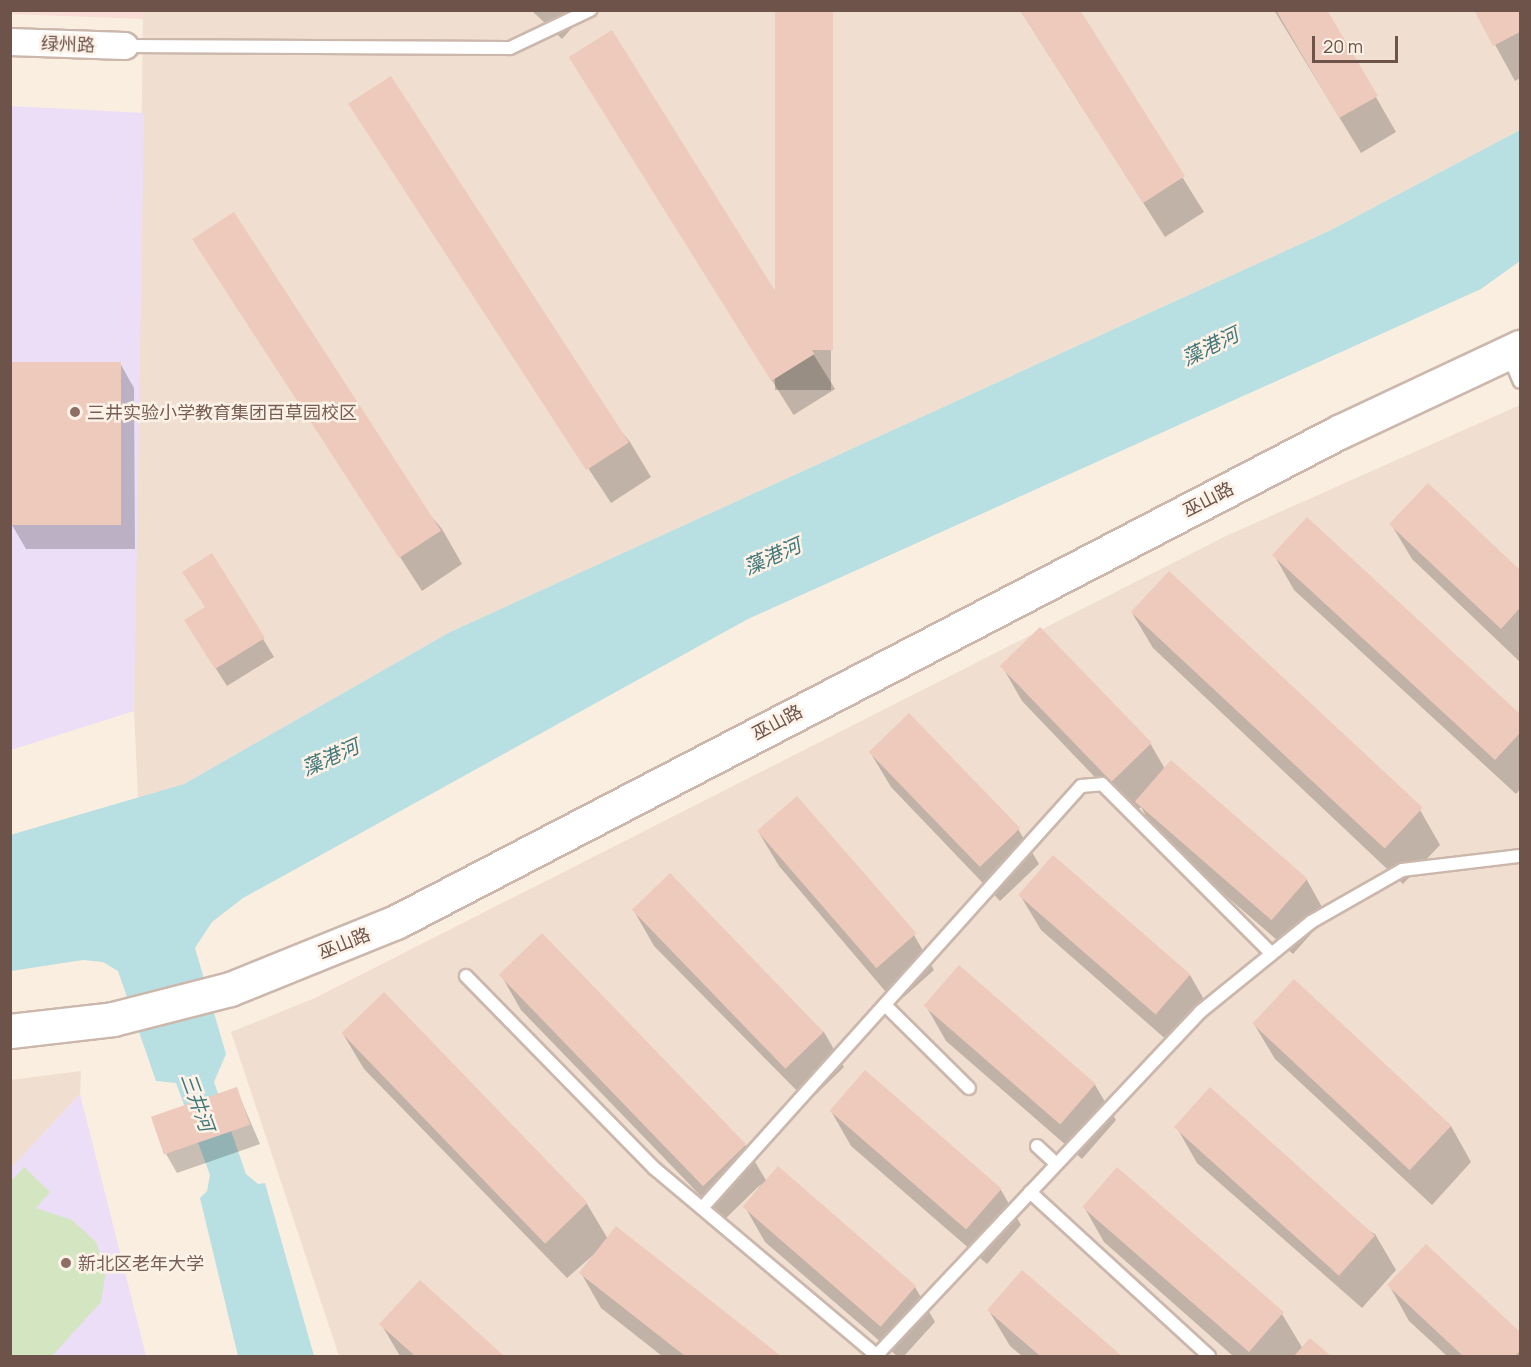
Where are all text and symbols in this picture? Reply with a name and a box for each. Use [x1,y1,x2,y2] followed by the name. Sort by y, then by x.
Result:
[1315,24,1400,62] scale bar
[41,32,95,56] street label: 绿州路
[1323,34,1363,58] text: 20 m
[1178,322,1242,370] water label: 藻港河
[87,401,357,423] place label: 三井实验小学教育集团百草园校区
[68,405,82,419] marker: 三井实验小学教育集团百草园校区
[1179,477,1237,521] street label: 巫山路
[740,533,804,579] water label: 藻港河
[748,700,806,744] street label: 巫山路
[298,734,362,780] water label: 藻港河
[315,923,373,963] street label: 巫山路
[176,1070,220,1134] water label: 三井河
[78,1252,204,1274] place label: 新北区老年大学
[59,1256,73,1270] marker: 新北区老年大学

